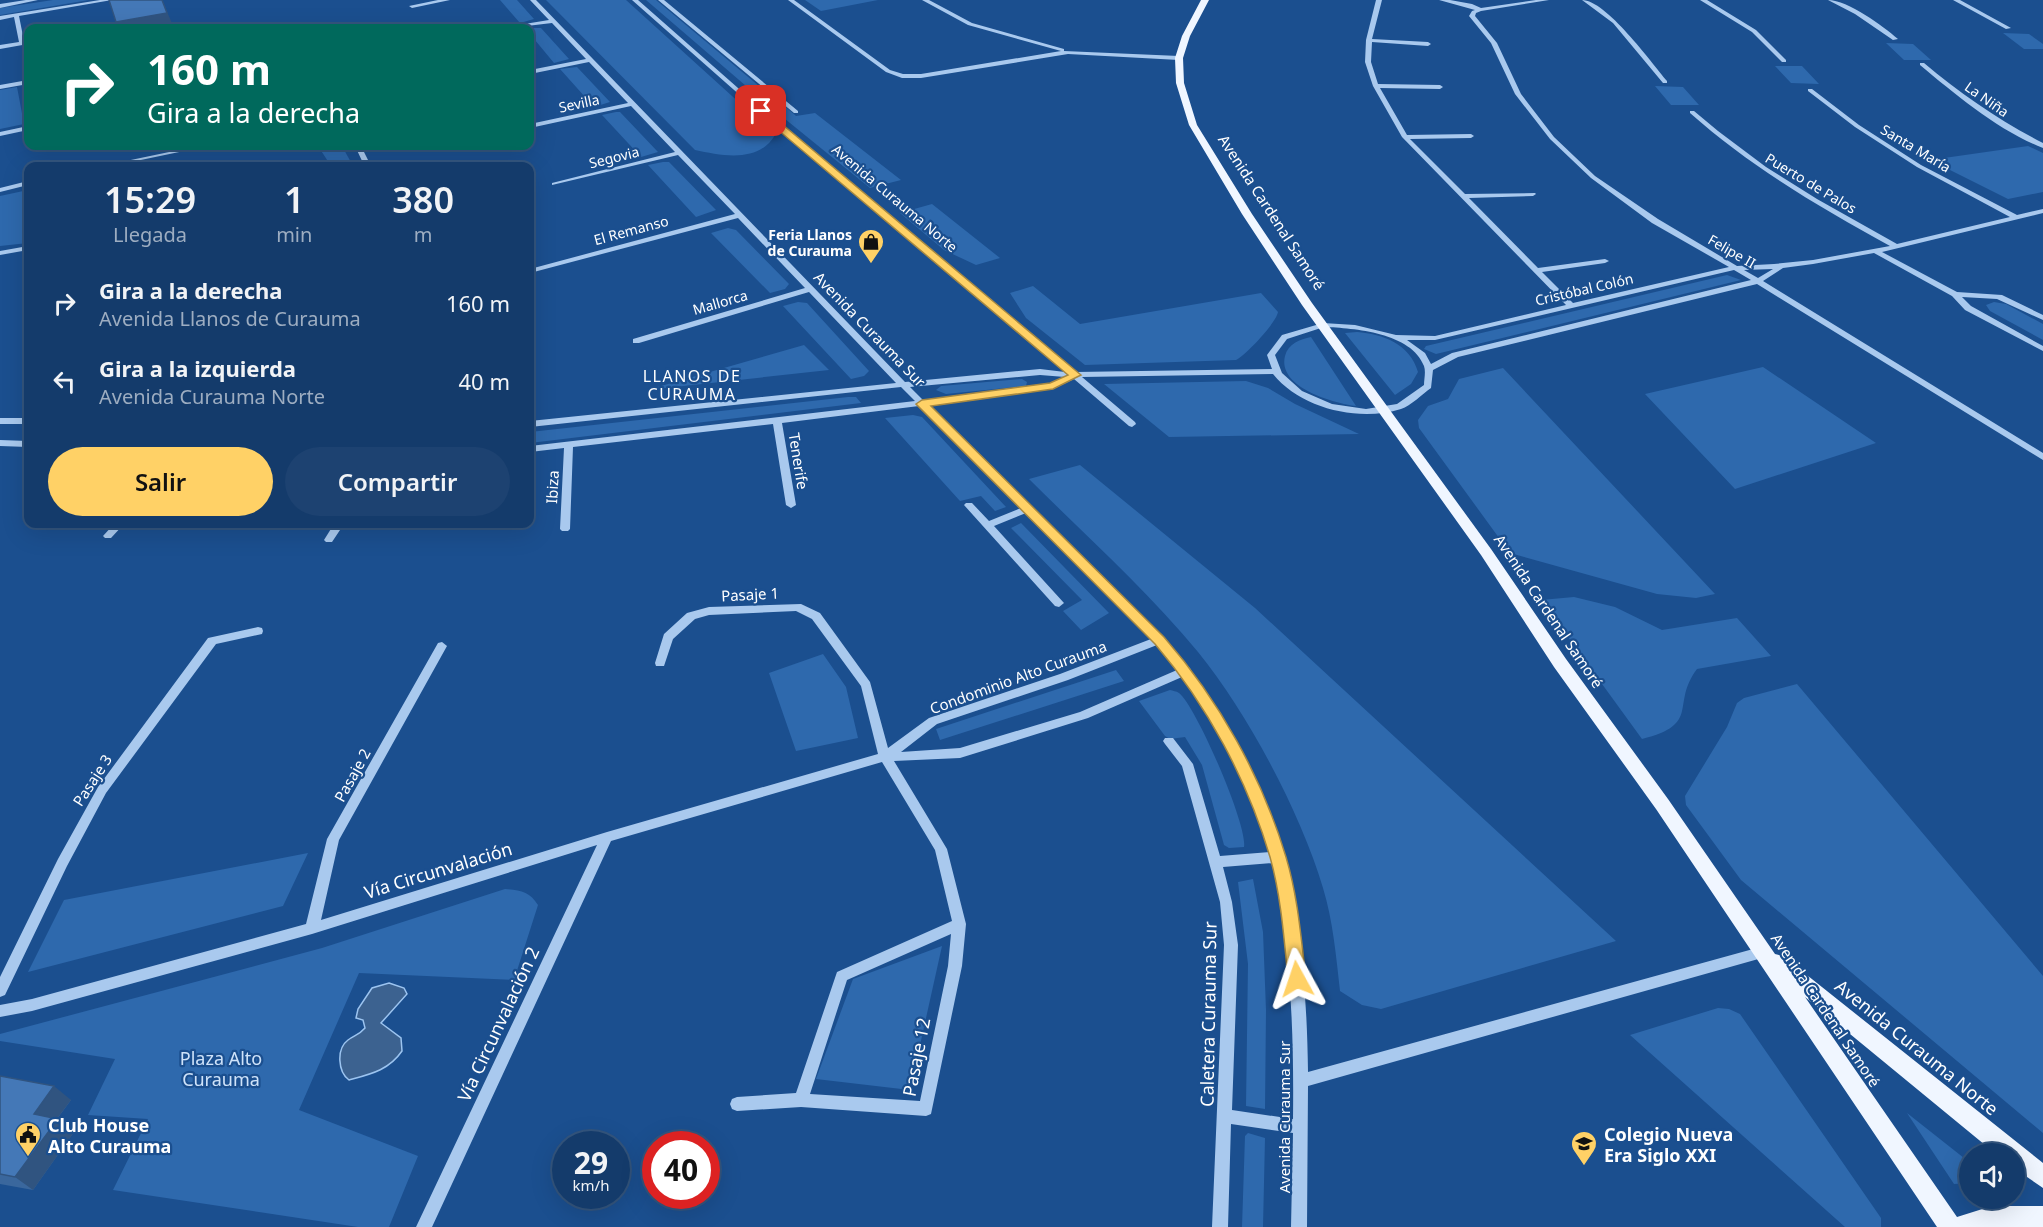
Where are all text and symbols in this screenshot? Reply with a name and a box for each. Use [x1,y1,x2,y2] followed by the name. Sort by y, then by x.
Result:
[147,40,271,97] text: 160 m
[48,48,126,126] icon: right
[1961,77,2013,121] street label: La Niña
[735,85,786,136] pin
[557,89,601,117] street label: Sevilla
[147,94,360,131] text: Gira a la derecha
[744,94,777,127] icon: arrive
[1877,120,1955,176] street label: Santa María
[1214,130,1330,294] street label: Avenida Cardenal Samoré
[828,140,962,256] street label: Avenida Curauma Norte
[587,142,641,172] street label: Segovia
[1762,148,1860,218] street label: Puerto de Palos
[104,175,196,224] text: 15:29
[284,175,305,224] text: 1
[392,175,454,224] text: 380
[592,211,670,249] street label: El Remanso
[113,221,187,248] text: Llegada
[276,221,312,248] text: min
[414,221,433,248] text: m
[768,225,852,260] place label: Feria Llanos de Curauma
[856,227,886,265] shop icon: Feria Llanos de Curauma
[1705,230,1759,272] street label: Felipe II
[810,267,930,391] street label: Avenida Curauma Sur
[1533,268,1635,310] street label: Cristóbal Colón
[99,275,283,305] text: Gira a la derecha
[690,285,750,319] street label: Mallorca
[48,287,81,320] icon: right
[446,288,510,318] text: 160 m
[99,305,361,332] text: Avenida Llanos de Curauma
[99,353,296,383] text: Gira a la izquierda
[48,365,81,398] icon: left
[643,365,741,405] district label: LLANOS DE CURAUMA
[459,366,510,396] text: 40 m
[99,383,325,410] text: Avenida Curauma Norte
[785,431,813,491] street label: Tenerife
[48,447,273,516] button: Salir
[285,447,510,516] button: Compartir
[541,470,563,504] street label: Ibiza
[1490,530,1608,692] street label: Avenida Cardenal Samoré
[721,582,779,606] street label: Pasaje 1
[927,636,1109,718] street label: Condominio Alto Curauma
[329,745,375,805] street label: Pasaje 2
[68,750,116,810] street label: Pasaje 3
[361,836,515,904] street label: Vía Circunvalación
[1194,920,1222,1107] street label: Caletera Curauma Sur
[1767,929,1885,1091] street label: Avenida Cardenal Samoré
[452,943,544,1105] street label: Vía Circunvalación 2
[1265,947,1329,1011] position arrow
[1830,974,2004,1120] street label: Avenida Curauma Norte
[897,1016,935,1098] street label: Pasaje 12
[1274,1041,1294,1193] street label: Avenida Curauma Sur
[180,1046,262,1091] park label: Plaza Alto Curauma
[48,1113,171,1158] place label: Club House Alto Curauma
[13,1120,43,1158] public building icon: Club House Alto Curauma
[1604,1122,1733,1167] place label: Colegio Nueva Era Siglo XXI
[1569,1129,1599,1167] school or university icon: Colegio Nueva Era Siglo XXI
[642,1131,720,1209] speed limit sign: 40
[574,1142,608,1183] text: 29
[1959,1143,2025,1209] map controls
[1959,1143,2025,1209] button: sound
[573,1175,609,1195] text: km/h

